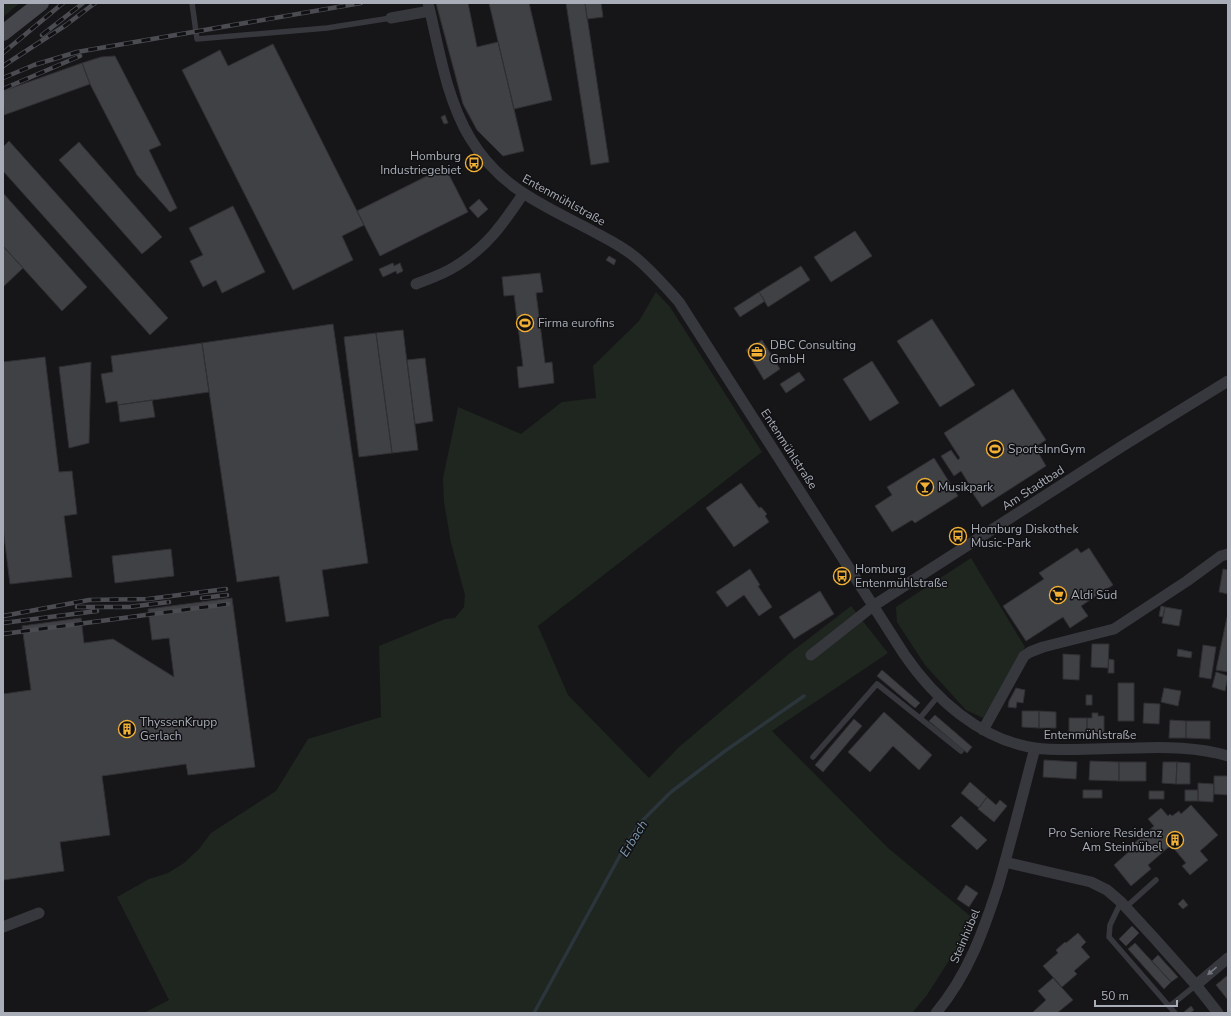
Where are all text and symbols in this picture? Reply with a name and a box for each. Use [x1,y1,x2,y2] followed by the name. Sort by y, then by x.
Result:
[380,148,462,178] place label: Homburg Industriegebiet
[464,153,484,173] bus stop icon: Homburg Industriegebiet
[520,171,608,229] street label: Entenmühlstraße
[515,313,535,333] sports icon: Firma eurofins
[538,315,615,331] place label: Firma eurofins
[770,337,856,367] place label: DBC Consulting GmbH
[747,342,767,362] office icon: DBC Consulting GmbH
[757,406,821,492] street label: Entenmühlstraße
[985,439,1005,459] sports icon: SportsInnGym
[1008,441,1086,457] place label: SportsInnGym
[999,462,1067,514] street label: Am Stadtbad
[915,477,935,497] bar icon: Musikpark
[938,479,994,495] place label: Musikpark
[971,521,1079,551] place label: Homburg Diskothek Music-Park
[948,526,968,546] bus stop icon: Homburg Diskothek Music-Park
[855,561,948,591] place label: Homburg Entenmühlstraße
[832,566,852,586] bus stop icon: Homburg Entenmühlstraße
[1048,585,1068,605] supermarket icon: Aldi Süd
[1071,587,1117,603] place label: Aldi Süd
[140,714,217,744] place label: ThyssenKrupp Gerlach
[117,719,137,739] building icon: ThyssenKrupp Gerlach
[1044,727,1136,743] street label: Entenmühlstraße
[616,817,652,860] water label: Erbach
[1048,825,1162,855] place label: Pro Seniore Residenz Am Steinhübel
[1165,830,1185,850] building icon: Pro Seniore Residenz Am Steinhübel
[946,906,984,966] street label: Steinhübel
[1206,967,1217,976] one-way arrow
[1095,982,1177,1008] scale bar
[1101,988,1129,1004] text: 50 m

